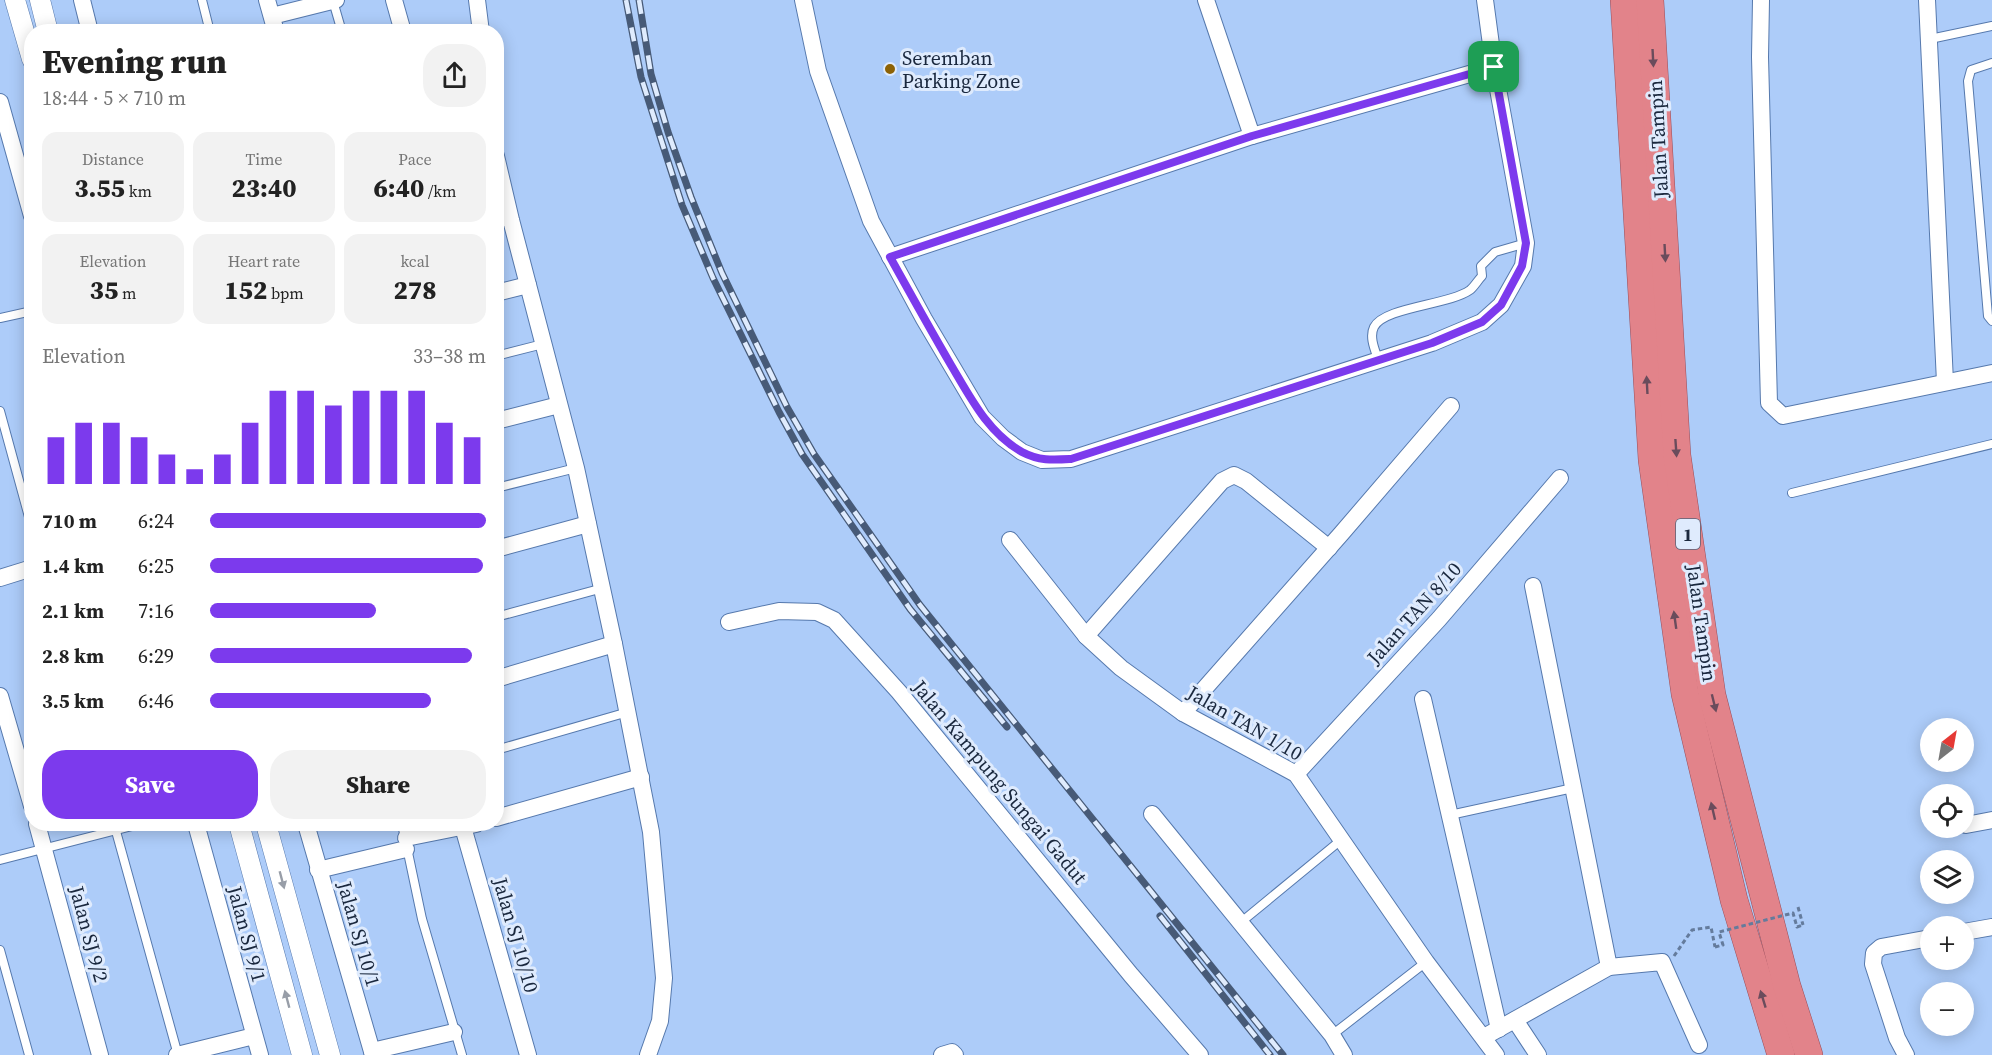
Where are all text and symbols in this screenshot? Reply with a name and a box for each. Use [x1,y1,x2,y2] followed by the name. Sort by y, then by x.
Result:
[42,39,227,84] text: Evening run
[1468,41,1519,92] pin
[423,44,486,107] button: share
[902,44,1020,95] place label: Seremban Parking Zone
[1648,49,1658,68] one-way arrow
[1477,50,1510,83] icon: arrive
[883,62,897,76] marker: Seremban Parking Zone
[1641,79,1675,200] street label: Jalan Tampin
[42,84,186,112] text: 18:44 · 5 × 710 m
[82,148,144,170] text: Distance
[245,148,283,170] text: Time
[398,148,432,170] text: Pace
[74,170,125,206] text: 3.55
[231,170,297,206] text: 23:40
[374,170,424,206] text: 6:40
[125,180,152,202] text: km
[424,180,456,202] text: /km
[1660,244,1669,263] one-way arrow
[80,250,146,272] text: Elevation
[228,250,300,272] text: Heart rate
[400,250,430,272] text: kcal
[90,272,118,308] text: 35
[224,272,267,308] text: 152
[394,272,436,308] text: 278
[118,282,136,304] text: m
[267,282,304,304] text: bpm
[42,342,126,370] text: Elevation
[413,342,486,370] text: 33–38 m
[1643,375,1652,394] one-way arrow
[1672,438,1681,457] one-way arrow
[42,507,97,535] text: 710 m
[138,507,174,535] text: 6:24
[1676,519,1700,549] road number: 1
[42,552,104,580] text: 1.4 km
[138,552,174,580] text: 6:25
[1360,556,1468,671] street label: Jalan TAN 8/10
[1680,562,1724,683] street label: Jalan Tampin
[42,597,104,625] text: 2.1 km
[138,597,174,625] text: 7:16
[1670,610,1679,629] one-way arrow
[42,642,104,670] text: 2.8 km
[138,642,174,670] text: 6:29
[905,673,1094,890] street label: Jalan Kampung Sungai Gadut
[1181,678,1308,767] street label: Jalan TAN 1/10
[42,687,104,715] text: 3.5 km
[138,687,174,715] text: 6:46
[1710,694,1720,712] one-way arrow
[1920,718,1974,772] north arrow
[1920,718,1974,1036] map controls
[42,750,258,819] button: Save
[270,750,486,819] button: Share
[1920,784,1974,838] button: locate
[1708,802,1718,820] one-way arrow
[1920,850,1974,904] button: layers
[278,871,287,889] one-way arrow
[486,873,546,996] street label: Jalan SJ 10/10
[330,877,387,990] street label: Jalan SJ 10/1
[62,882,115,985] street label: Jalan SJ 9/2
[220,882,273,985] street label: Jalan SJ 9/1
[1920,916,1974,970] button: +
[1920,982,1974,1036] button: −
[282,989,291,1007] one-way arrow
[1758,990,1767,1008] one-way arrow

